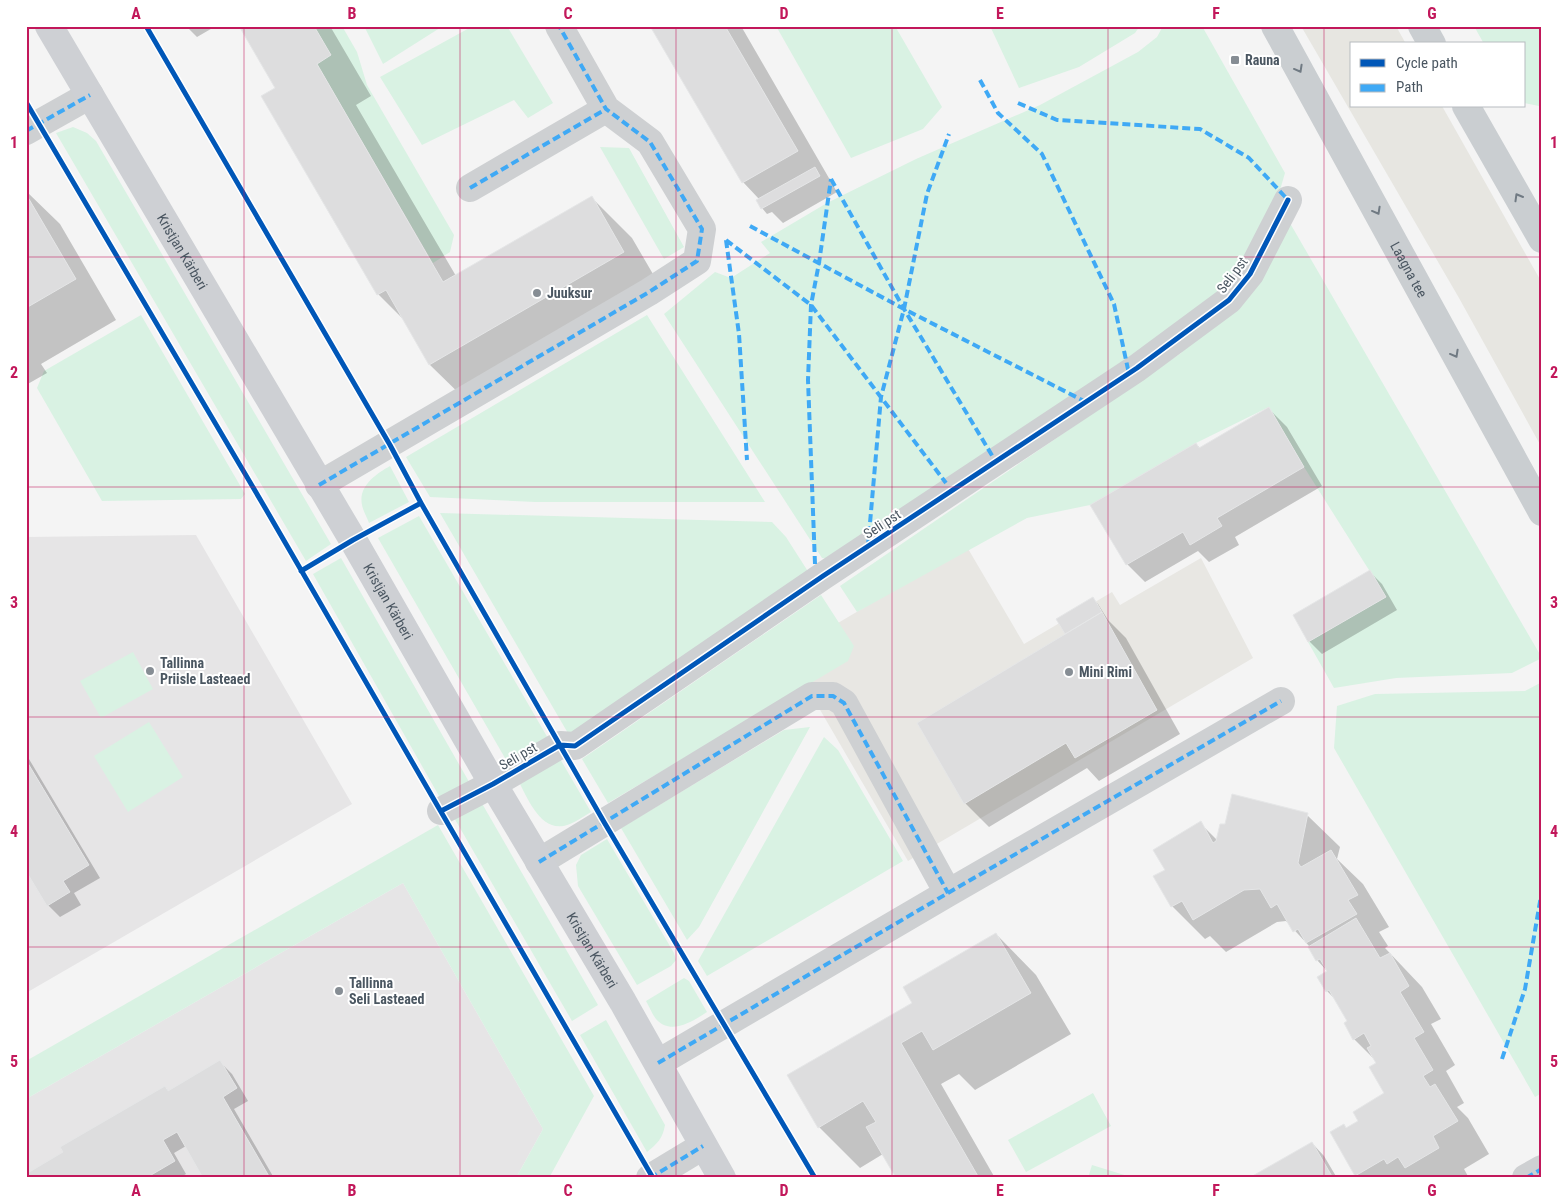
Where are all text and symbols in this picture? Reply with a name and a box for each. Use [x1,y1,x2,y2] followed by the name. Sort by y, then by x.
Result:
[131,4,141,23] text: A
[348,4,357,23] text: B
[563,4,573,23] text: C
[779,4,789,23] text: D
[996,4,1004,23] text: E
[1212,4,1220,23] text: F
[1427,4,1437,23] text: G
[1350,42,1526,108] legend
[1245,52,1280,68] place label: Rauna
[1229,54,1241,66] marker: Rauna
[1396,54,1458,72] text: Cycle path
[1293,64,1303,73] one-way arrow
[1396,78,1423,96] text: Path
[10,133,18,152] text: 1
[1550,133,1558,152] text: 1
[1514,193,1524,202] one-way arrow
[1371,206,1381,215] one-way arrow
[154,211,211,292] street label: Kristjan Kärberi
[1387,239,1431,301] street label: Laagna tee
[1213,254,1251,296] street label: Seli pst
[547,285,593,301] place label: Juuksur
[531,287,543,299] marker: Juuksur
[1449,349,1459,358] one-way arrow
[10,363,18,382] text: 2
[1550,363,1558,382] text: 2
[860,506,904,542] street label: Seli pst
[360,561,416,642] street label: Kristjan Kärberi
[10,593,18,612] text: 3
[1550,593,1558,612] text: 3
[160,655,250,687] place label: Tallinna Priisle Lasteaed
[1079,664,1132,680] place label: Mini Rimi
[144,665,156,677] marker: Tallinna Priisle Lasteaed
[1063,666,1075,678] marker: Mini Rimi
[496,739,540,773] street label: Seli pst
[10,822,18,841] text: 4
[1550,822,1558,841] text: 4
[563,910,621,991] street label: Kristjan Kärberi
[349,975,424,1007] place label: Tallinna Seli Lasteaed
[333,985,345,997] marker: Tallinna Seli Lasteaed
[10,1052,18,1071] text: 5
[1550,1052,1558,1071] text: 5
[131,1181,141,1200] text: A
[348,1181,357,1200] text: B
[563,1181,573,1200] text: C
[779,1181,789,1200] text: D
[996,1181,1004,1200] text: E
[1212,1181,1220,1200] text: F
[1427,1181,1437,1200] text: G

